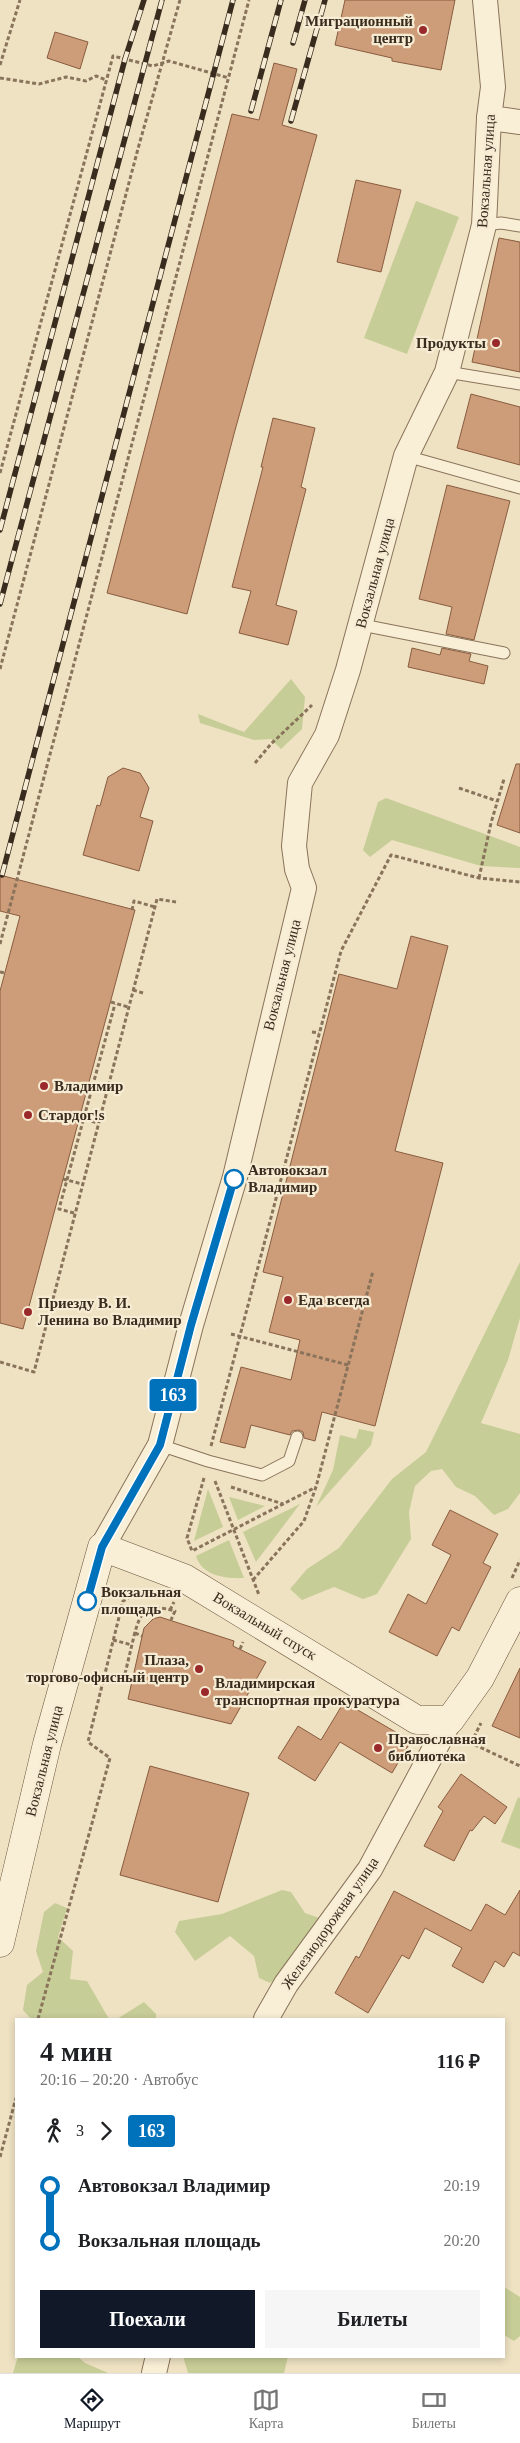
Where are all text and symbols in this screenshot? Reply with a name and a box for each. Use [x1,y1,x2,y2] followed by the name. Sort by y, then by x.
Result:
[305,13,413,46] place label: Миграционный центр
[417,24,429,36] marker: Миграционный центр
[474,113,498,228] street label: Вокзальная улица
[416,335,486,351] place label: Продукты
[490,337,502,349] marker: Продукты
[353,516,398,630] street label: Вокзальная улица
[260,917,304,1032] street label: Вокзальная улица
[54,1078,123,1094] place label: Владимир
[38,1080,50,1092] marker: Владимир
[38,1107,105,1123] place label: Стардог!s
[22,1109,34,1121] marker: Стардог!s
[248,1162,327,1195] place label: Автовокзал Владимир
[224,1169,244,1189] marker: Автовокзал Владимир
[298,1292,370,1308] place label: Еда всегда
[282,1294,294,1306] marker: Еда всегда
[38,1295,182,1328] place label: Приезду В. И. Ленина во Владимир
[22,1306,34,1318] marker: Приезду В. И. Ленина во Владимир
[144,1379,202,1411] line badge: 163
[160,1385,187,1405] text: 163
[101,1584,181,1617] place label: Вокзальная площадь
[210,1589,320,1664] street label: Вокзальный спуск
[77,1591,97,1611] marker: Вокзальная площадь
[26,1652,189,1685] place label: Плаза, торгово-офисный центр
[193,1663,205,1675] marker: Плаза, торгово-офисный центр
[215,1675,400,1708] place label: Владимирская транспортная прокуратура
[199,1686,211,1698] marker: Владимирская транспортная прокуратура
[22,1703,66,1818] street label: Вокзальная улица
[388,1731,486,1764] place label: Православная библиотека
[372,1742,384,1754] marker: Православная библиотека
[278,1854,382,1992] street label: Железнодорожная улица
[40,2036,112,2067] text: 4 мин
[437,2051,480,2072] text: 116 ₽
[40,2071,198,2088] text: 20:16 – 20:20 · Автобус
[40,2117,68,2145] icon: walk
[92,2117,120,2145] icon: forward
[138,2121,165,2141] text: 163
[76,2122,84,2139] text: 3
[78,2175,271,2196] text: Автовокзал Владимир
[444,2177,480,2194] text: 20:19
[78,2230,261,2251] text: Вокзальная площадь
[444,2232,480,2249] text: 20:20
[40,2290,255,2348] button: Поехали
[265,2290,480,2348] button: Билеты
[64,2386,121,2432] tab: Маршрут
[249,2386,283,2432] tab: Карта
[412,2386,456,2432] tab: Билеты

